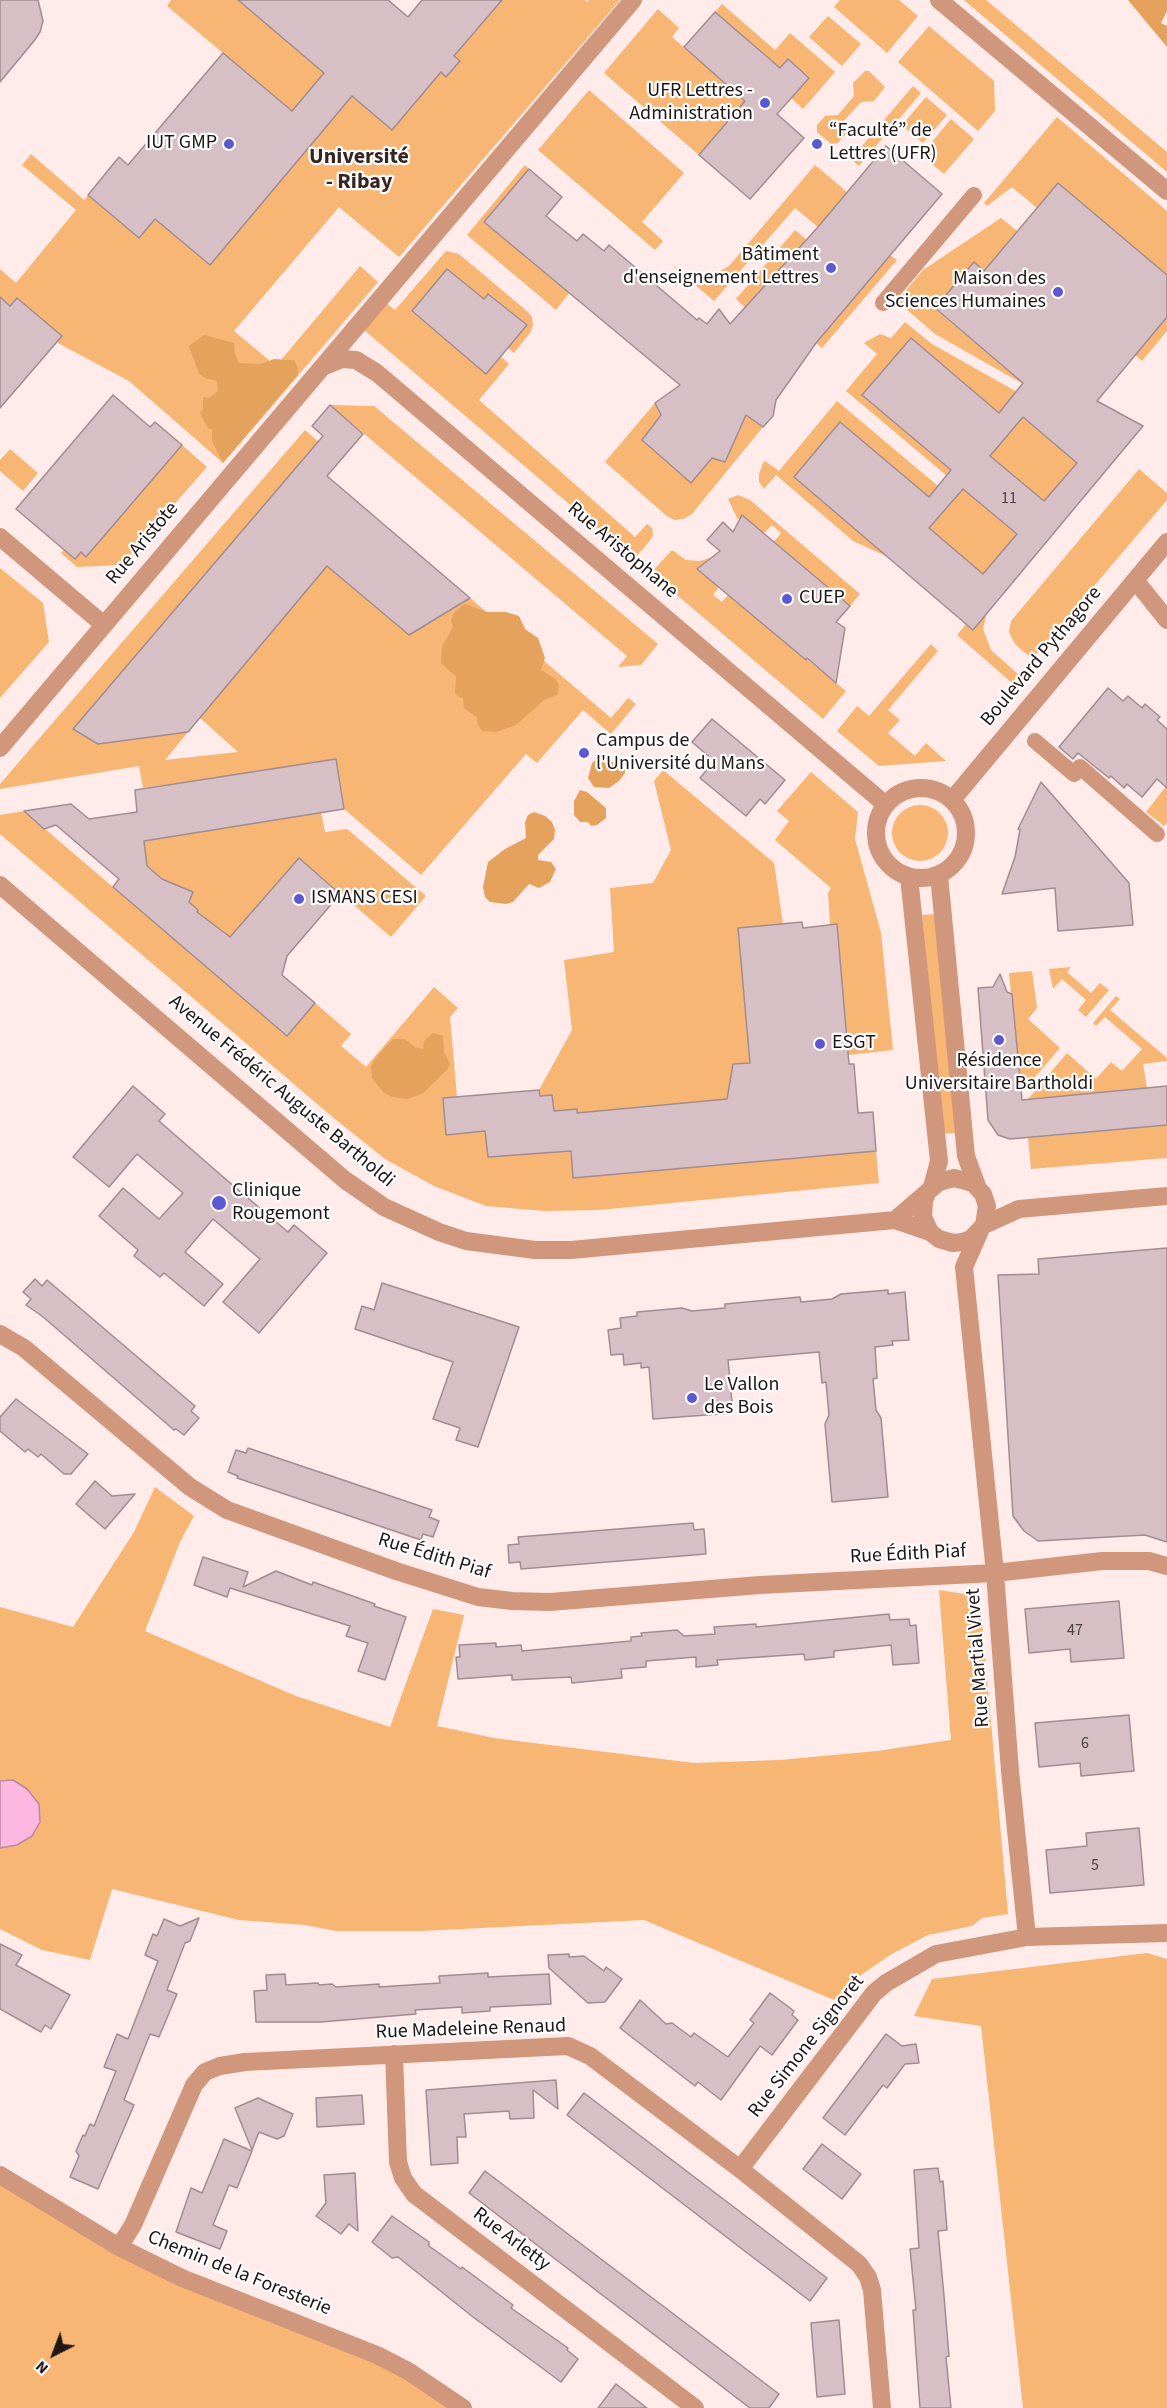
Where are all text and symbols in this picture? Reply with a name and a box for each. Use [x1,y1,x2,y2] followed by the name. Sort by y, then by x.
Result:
[629,80,753,127] place label: UFR Lettres - Administration
[758,96,772,110] marker: UFR Lettres - Administration
[829,120,937,167] place label: “Faculté” de Lettres (UFR)
[146,132,217,156] place label: IUT GMP
[222,137,236,151] marker: IUT GMP
[810,137,824,151] marker: “Faculté” de Lettres (UFR)
[309,145,409,196] district label: Université - Ribay
[623,244,819,291] place label: Bâtiment d'enseignement Lettres
[824,261,838,275] marker: Bâtiment d'enseignement Lettres
[885,268,1046,315] place label: Maison des Sciences Humaines
[1051,285,1065,299] marker: Maison des Sciences Humaines
[1001,489,1017,509] house number: 11
[102,498,184,590] street label: Rue Aristote
[562,498,682,604] street label: Rue Aristophane
[977,582,1107,732] street label: Boulevard Pythagore
[799,587,845,611] place label: CUEP
[780,592,794,606] marker: CUEP
[596,730,765,777] place label: Campus de l'Université du Mans
[577,746,591,760] marker: Campus de l'Université du Mans
[311,887,418,911] place label: ISMANS CESI
[292,892,306,906] marker: ISMANS CESI
[163,991,399,1193] street label: Avenue Frédéric Auguste Bartholdi
[832,1032,876,1056] place label: ESGT
[992,1033,1006,1047] marker: Résidence Universitaire Bartholdi
[813,1037,827,1051] marker: ESGT
[905,1050,1093,1097] place label: Résidence Universitaire Bartholdi
[232,1180,330,1227] place label: Clinique Rougemont
[210,1194,228,1212] marker: Clinique Rougemont
[704,1374,779,1421] place label: Le Vallon des Bois
[685,1391,699,1405] marker: Le Vallon des Bois
[375,1529,493,1585] street label: Rue Édith Piaf
[849,1540,967,1570] street label: Rue Édith Piaf
[962,1588,996,1728] street label: Rue Martial Vivet
[1067,1621,1083,1641] house number: 47
[1081,1734,1089,1754] house number: 6
[1091,1856,1099,1876] house number: 5
[744,1971,870,2123] street label: Rue Simone Signoret
[375,2015,567,2045] street label: Rue Madeleine Renaud
[467,2203,555,2277] street label: Rue Arletty
[144,2226,334,2322] street label: Chemin de la Foresterie
[24,2324,84,2384] north arrow
[31,2356,53,2379] text: N

